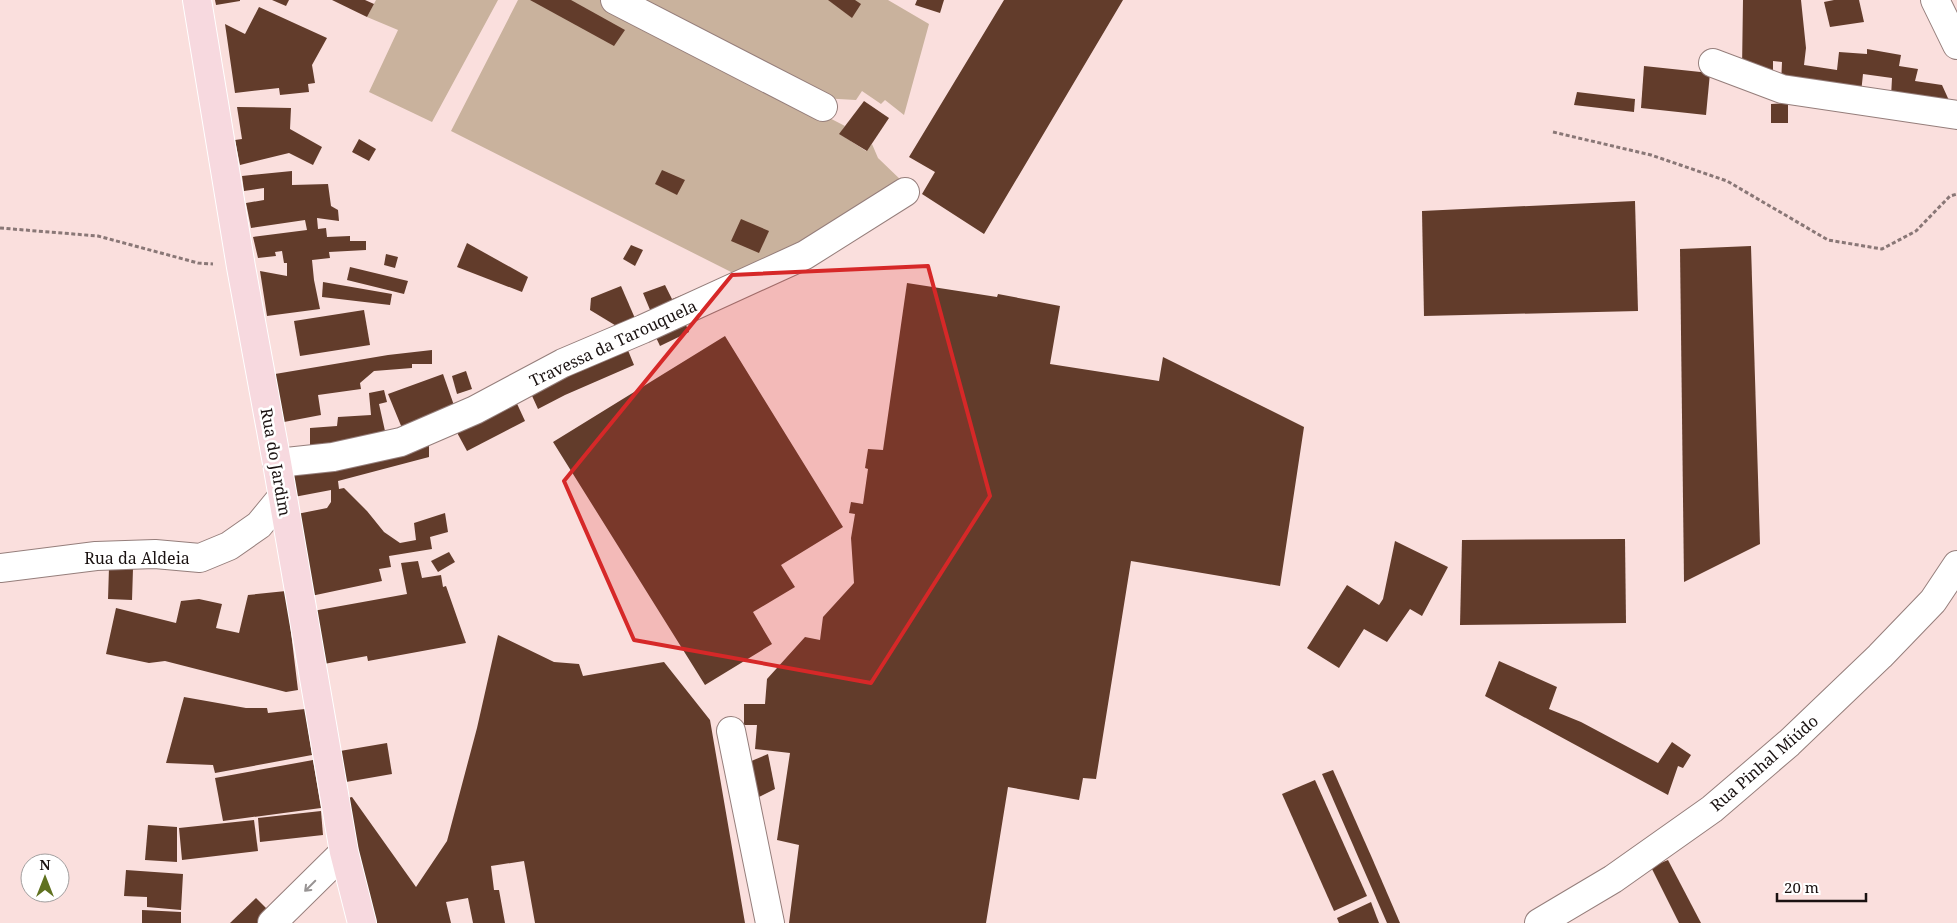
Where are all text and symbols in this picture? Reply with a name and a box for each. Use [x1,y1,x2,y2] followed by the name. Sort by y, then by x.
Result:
[526,295,700,391] street label: Travessa da Tarouquela
[256,406,296,518] street label: Rua do Jardim
[84,547,190,569] street label: Rua da Aldeia
[1705,710,1823,816] street label: Rua Pinhal Miúdo
[20,853,70,903] north arrow
[39,855,51,874] text: N
[1777,870,1866,902] scale bar
[1784,877,1819,897] text: 20 m
[303,880,316,892] one-way arrow

